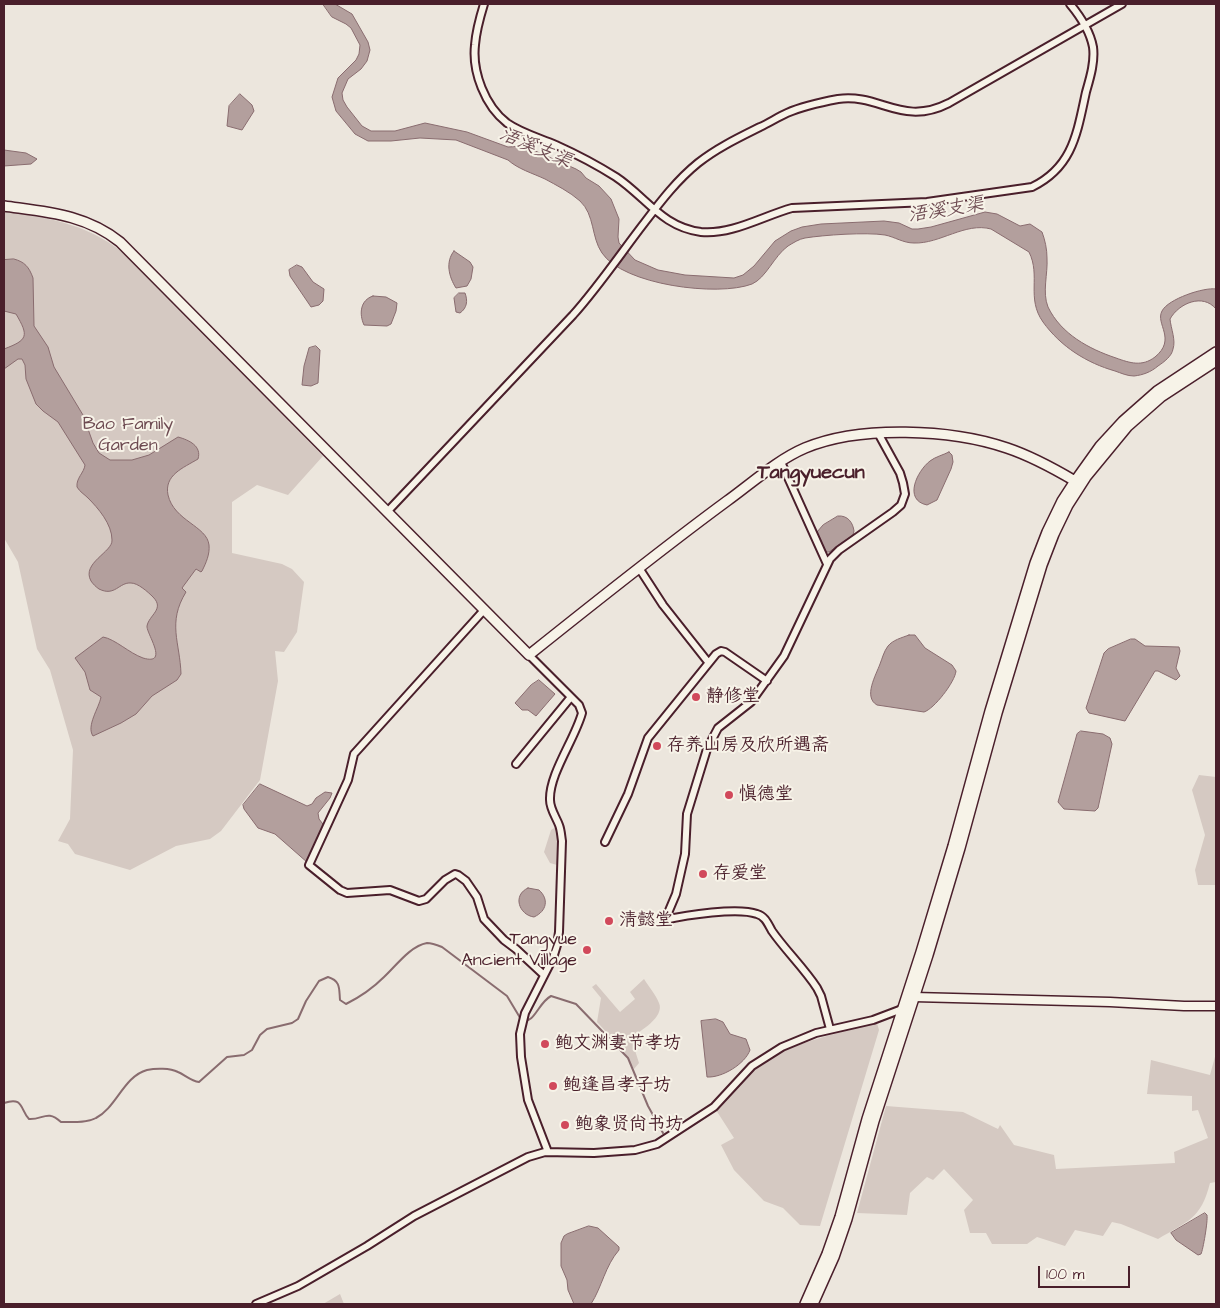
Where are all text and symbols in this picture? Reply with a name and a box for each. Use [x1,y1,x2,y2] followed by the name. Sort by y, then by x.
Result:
[496,124,574,174] water label: 浯溪支渠
[907,194,985,228] water label: 浯溪支渠
[83,414,173,456] park label: Bao Family Garden
[757,462,865,486] district label: Tangyuecun
[706,686,760,708] place label: 静修堂
[690,691,702,703] marker: 静修堂
[667,735,829,757] place label: 存养山房及欣所遇斋
[651,740,663,752] marker: 存养山房及欣所遇斋
[739,784,793,806] place label: 慎德堂
[723,789,735,801] marker: 慎德堂
[713,863,767,885] place label: 存爱堂
[697,868,709,880] marker: 存爱堂
[619,910,673,932] place label: 清懿堂
[603,915,615,927] marker: 清懿堂
[461,929,577,972] place label: Tangyue Ancient Village
[581,944,593,956] marker: Tangyue Ancient Village
[555,1033,681,1055] place label: 鲍文渊妻节孝坊
[539,1038,551,1050] marker: 鲍文渊妻节孝坊
[563,1075,671,1097] place label: 鲍逢昌孝子坊
[547,1080,559,1092] marker: 鲍逢昌孝子坊
[575,1114,683,1136] place label: 鲍象贤尚书坊
[559,1119,571,1131] marker: 鲍象贤尚书坊
[1040,1256,1132,1288] scale bar
[1046,1264,1085,1285] text: 100 m

